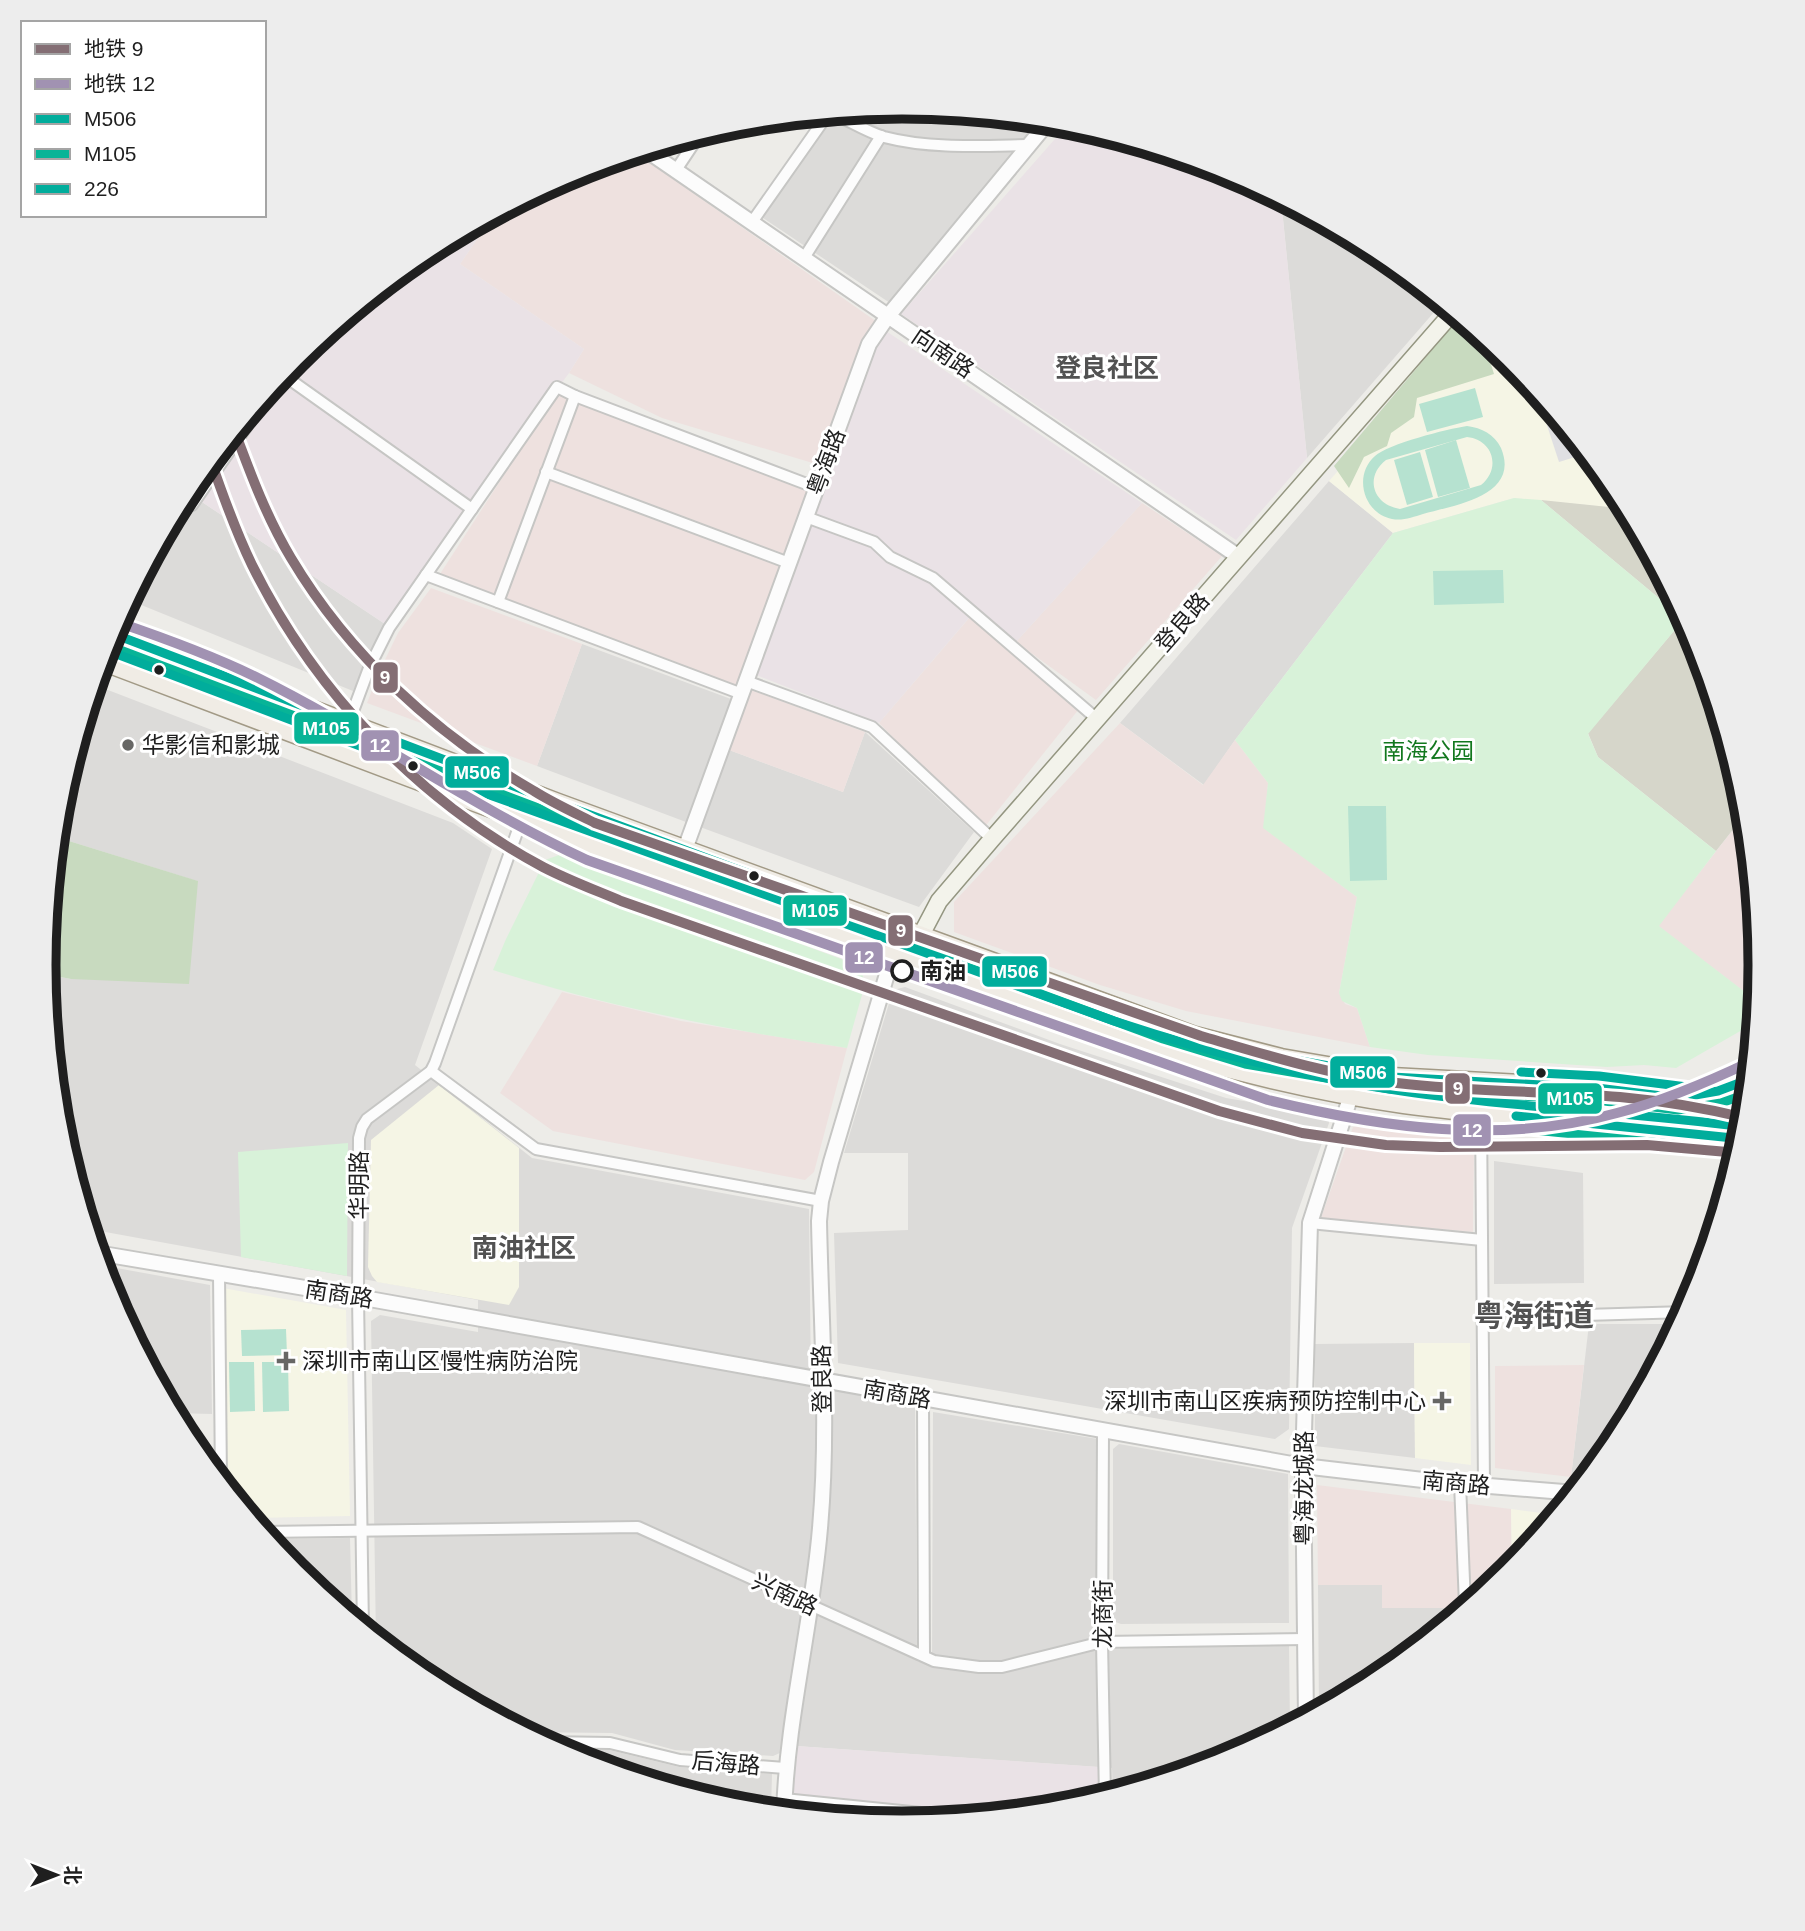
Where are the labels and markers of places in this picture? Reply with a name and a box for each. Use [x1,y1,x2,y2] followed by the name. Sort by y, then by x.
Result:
[152,663,166,677] unlabelled marker
[142,732,280,758] place label: 华影信和影城
[120,737,136,753] marker: 华影信和影城
[406,759,420,773] unlabelled marker
[747,869,761,883] unlabelled marker
[920,958,966,984] place label: 南油
[891,960,913,982] marker: 南油
[1534,1066,1548,1080] unlabelled marker
[302,1348,578,1374] place label: 深圳市南山区慢性病防治院
[276,1351,296,1371] marker: 深圳市南山区慢性病防治院
[1104,1388,1426,1414] place label: 深圳市南山区疾病预防控制中心
[1432,1391,1452,1411] marker: 深圳市南山区疾病预防控制中心

